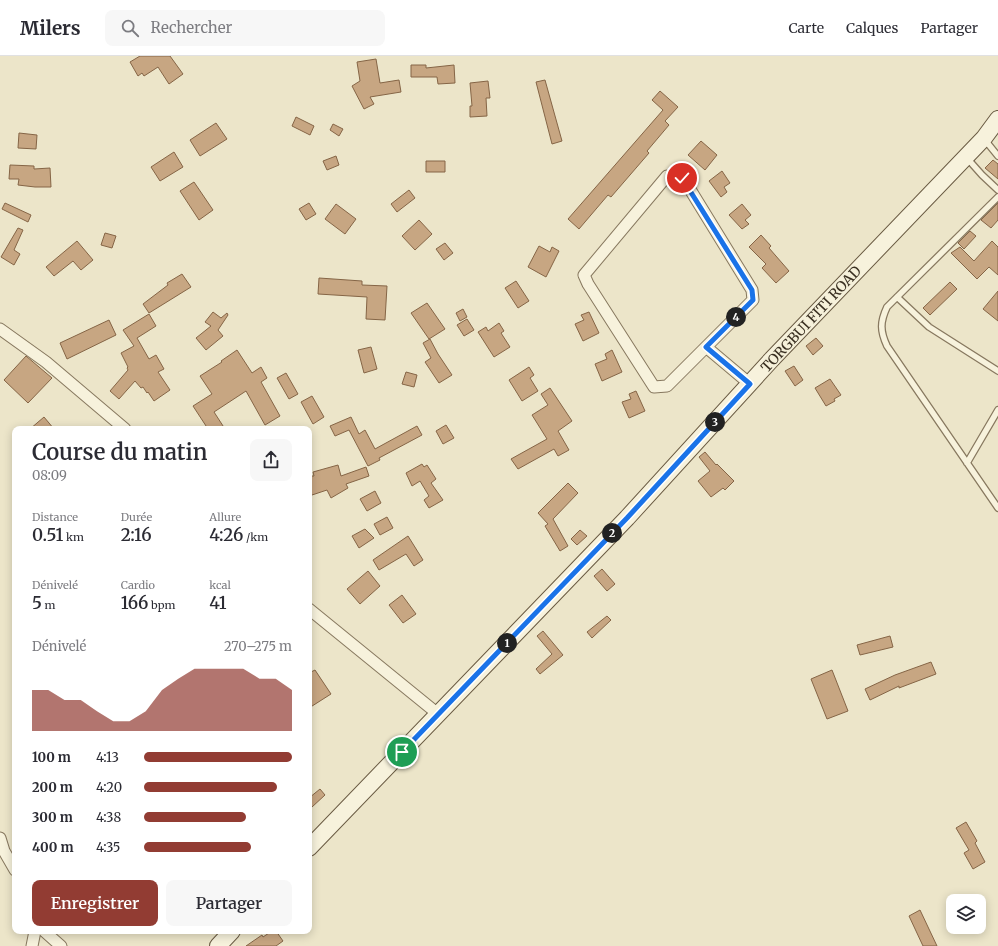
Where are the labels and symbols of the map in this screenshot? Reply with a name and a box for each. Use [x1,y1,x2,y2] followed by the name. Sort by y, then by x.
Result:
[665,161,699,195] pin
[757,262,865,376] street label: TORGBUI FITI ROAD
[726,307,746,327] pin: 4
[705,412,725,432] pin: 3
[602,523,622,543] pin: 2
[497,633,517,653] pin: 1
[385,735,419,769] pin

